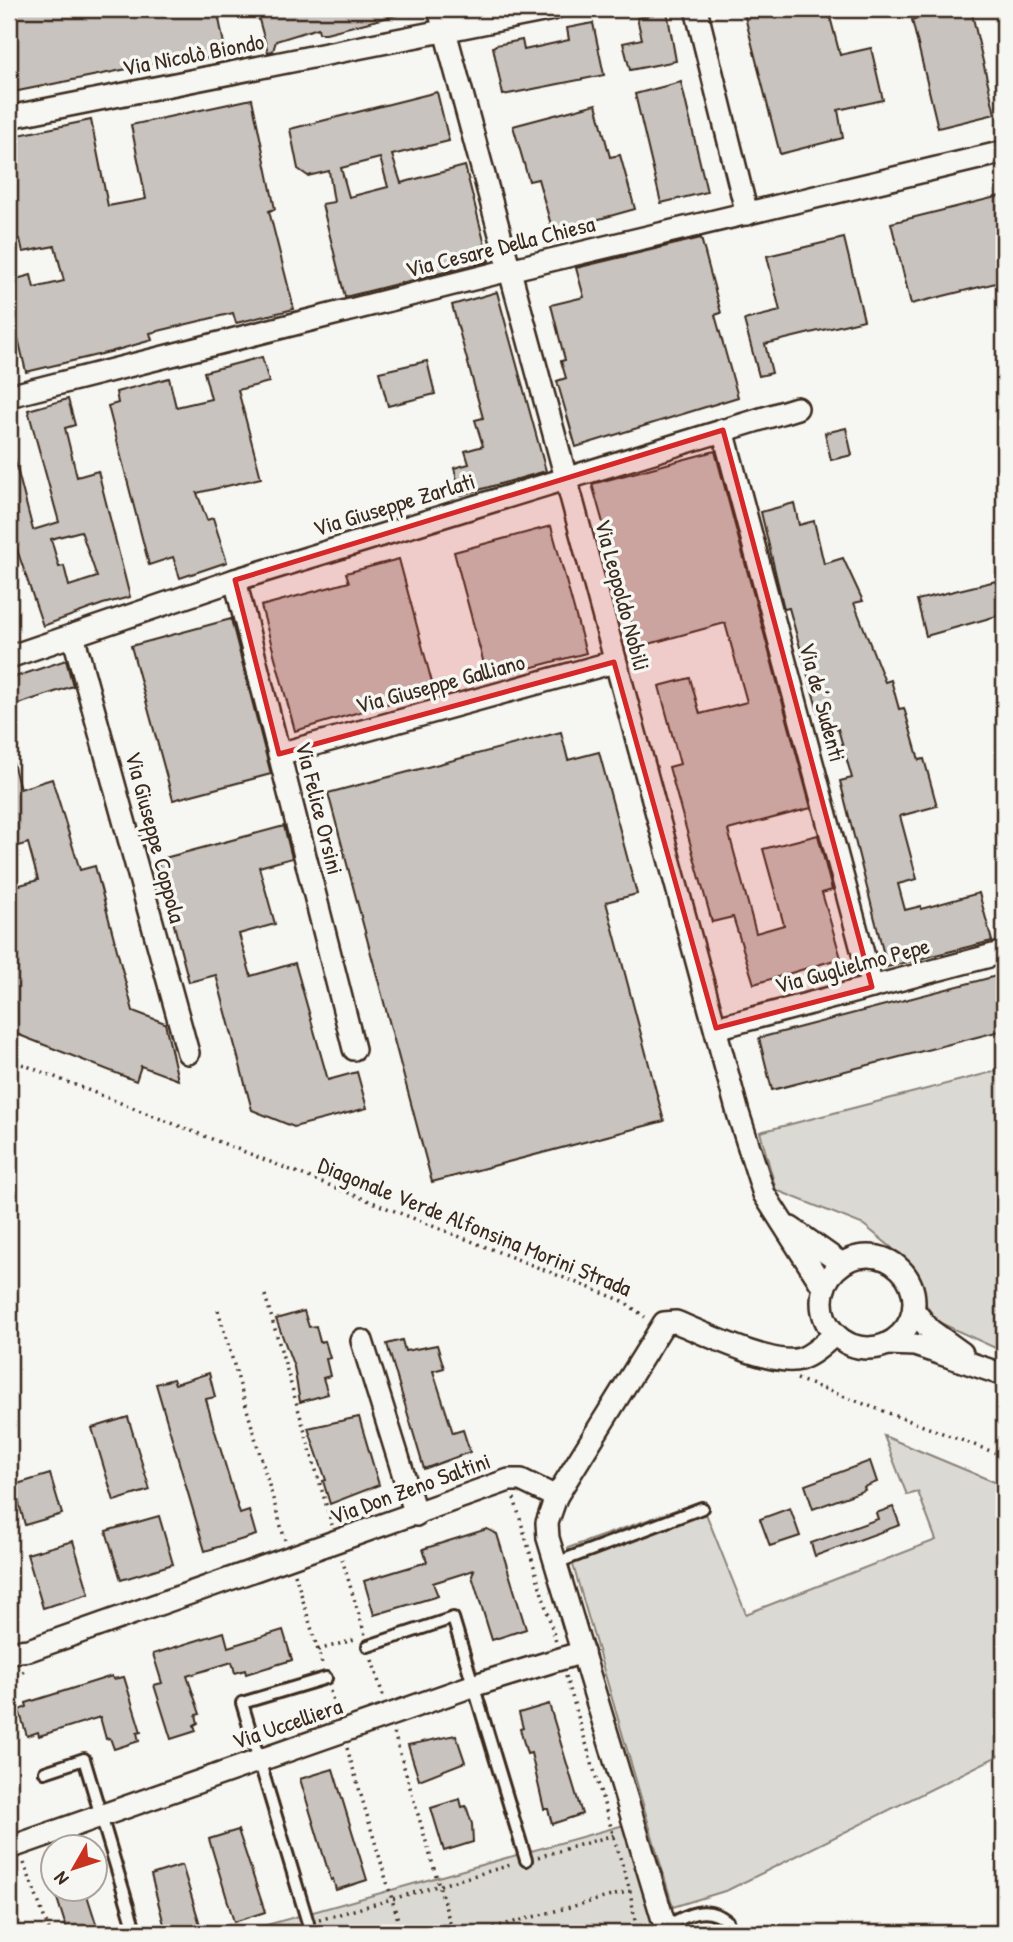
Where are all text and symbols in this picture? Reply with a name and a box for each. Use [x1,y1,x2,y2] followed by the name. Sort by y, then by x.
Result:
[120,25,266,83] street label: Via Nicolò Biondo
[402,207,598,285] street label: Via Cesare Della Chiesa
[309,465,479,543] street label: Via Giuseppe Zarlati
[588,516,658,674] street label: Via Leopoldo Nobili
[792,639,854,765] street label: Via de’ Sudenti
[352,646,528,720] street label: Via Giuseppe Galliano
[289,738,351,878] street label: Via Felice Orsini
[118,748,194,926] street label: Via Giuseppe Coppola
[771,929,933,1001] street label: Via Guglielmo Pepe
[314,1149,636,1303] street label: Diagonale Verde Alfonsina Morini Strada
[326,1445,494,1531] street label: Via Don Zeno Saltini
[228,1690,346,1756] street label: Via Uccelliera
[38,1834,108,1904] north arrow
[48,1867,74,1891] text: N

